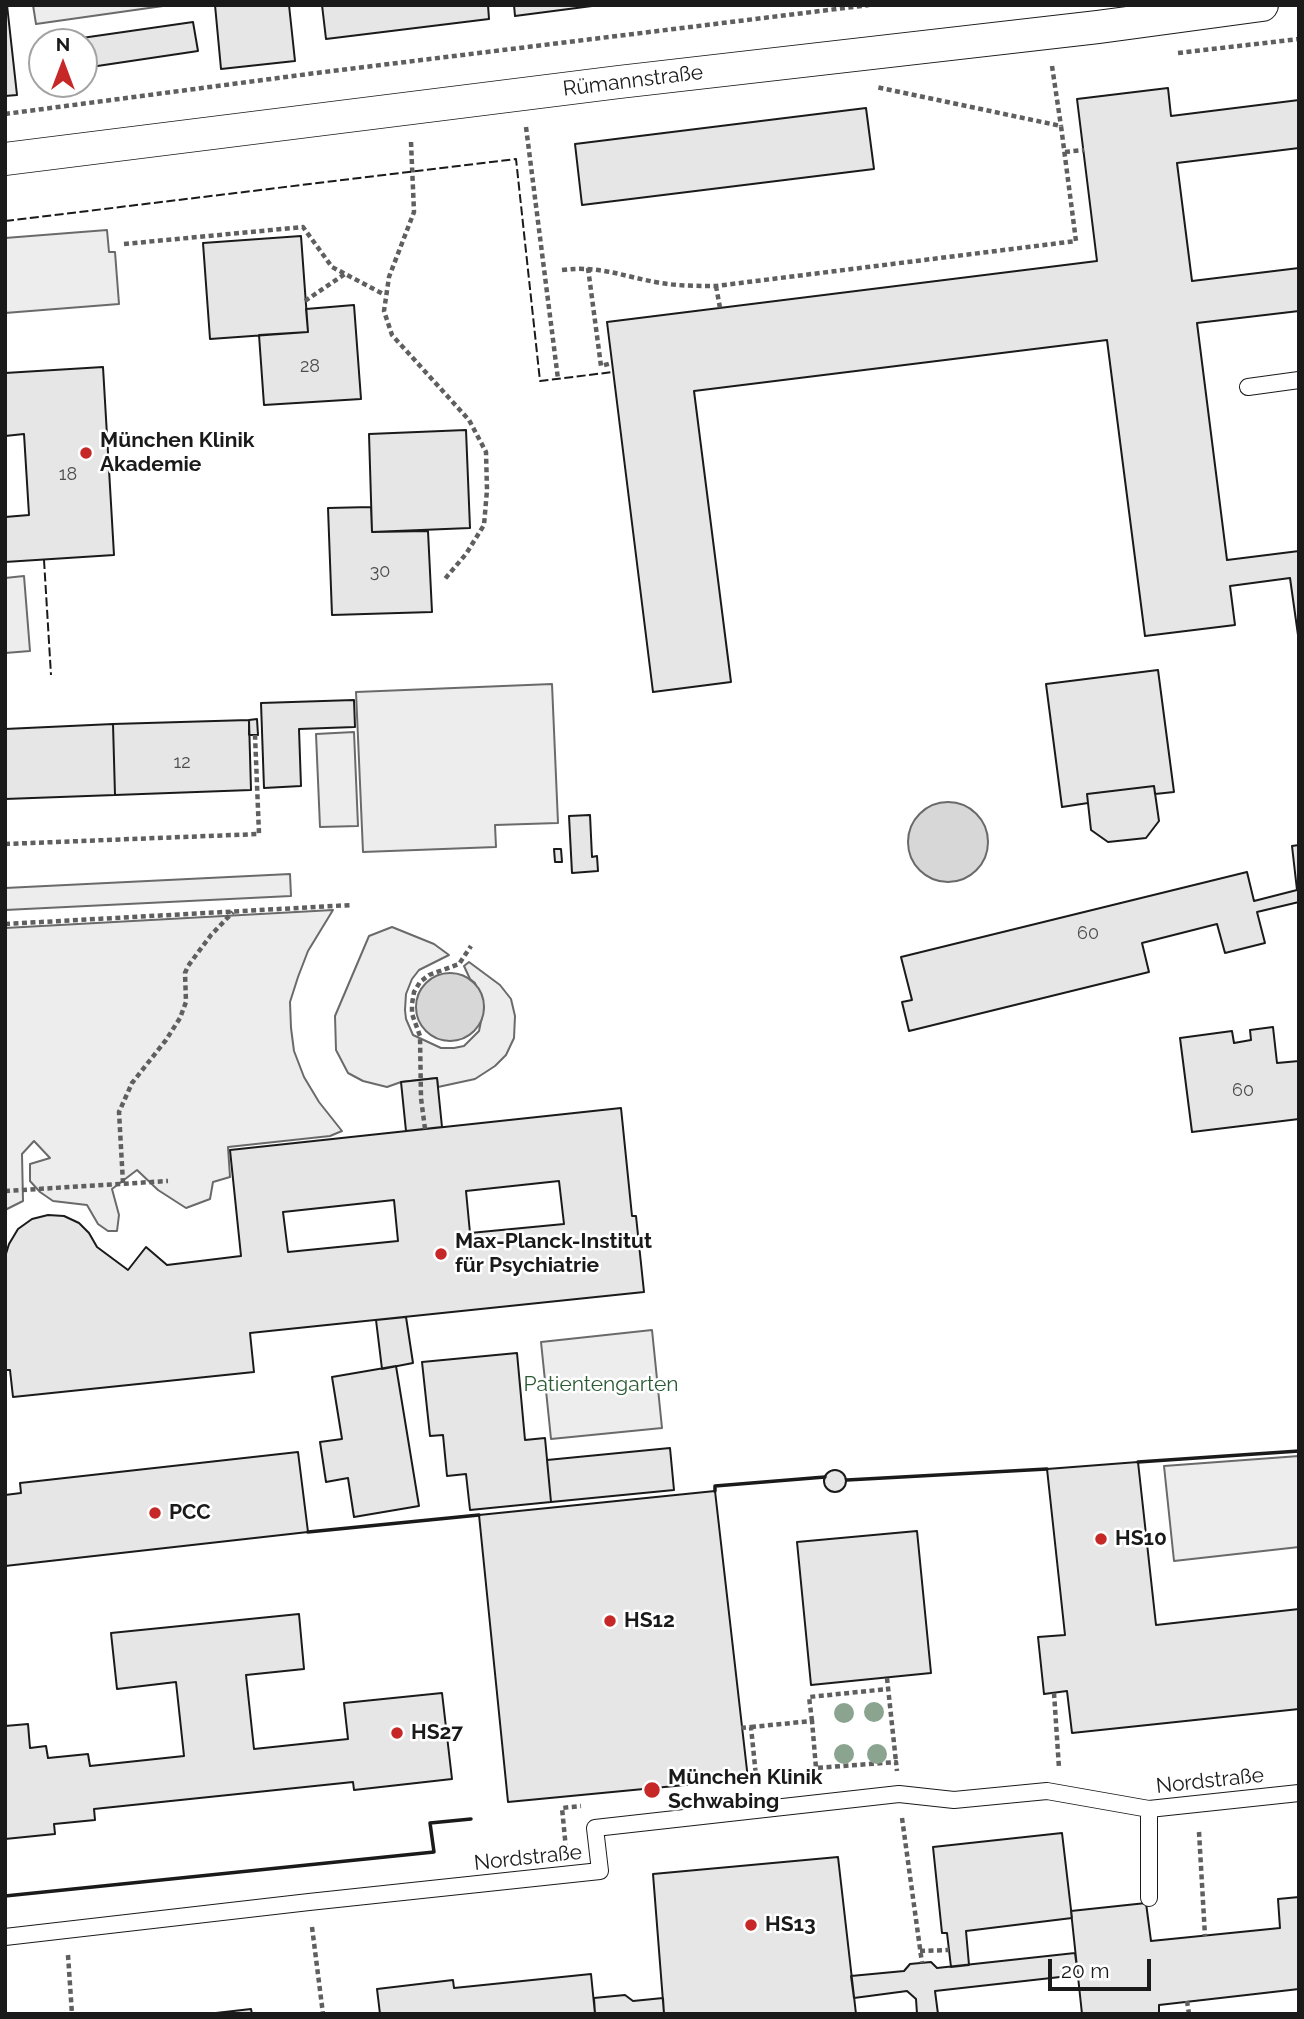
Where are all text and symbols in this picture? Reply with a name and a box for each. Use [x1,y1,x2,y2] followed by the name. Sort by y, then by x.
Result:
[28,28,98,98] north arrow
[56,33,70,55] text: N
[561,60,705,102] street label: Rümannstraße
[300,356,320,378] house number: 28
[100,428,254,478] place label: München Klinik Akademie
[78,445,94,461] marker: München Klinik Akademie
[59,464,77,486] house number: 18
[370,561,390,583] house number: 30
[173,752,191,774] house number: 12
[1077,923,1099,945] house number: 60
[1232,1080,1254,1102] house number: 60
[455,1229,652,1279] place label: Max-Planck-Institut für Psychiatrie
[433,1246,449,1262] marker: Max-Planck-Institut für Psychiatrie
[523,1372,679,1398] park label: Patientengarten
[169,1500,211,1526] place label: PCC
[147,1505,163,1521] marker: PCC
[1115,1526,1167,1552] place label: HS10
[1093,1531,1109,1547] marker: HS10
[624,1608,675,1634] place label: HS12
[602,1613,618,1629] marker: HS12
[411,1720,463,1746] place label: HS27
[389,1725,405,1741] marker: HS27
[1155,1763,1265,1799] street label: Nordstraße
[668,1765,822,1815] place label: München Klinik Schwabing
[642,1780,662,1800] marker: München Klinik Schwabing
[473,1840,583,1876] street label: Nordstraße
[765,1912,816,1938] place label: HS13
[743,1917,759,1933] marker: HS13
[1052,1946,1155,1990] scale bar
[1061,1958,1109,1983] text: 20 m

